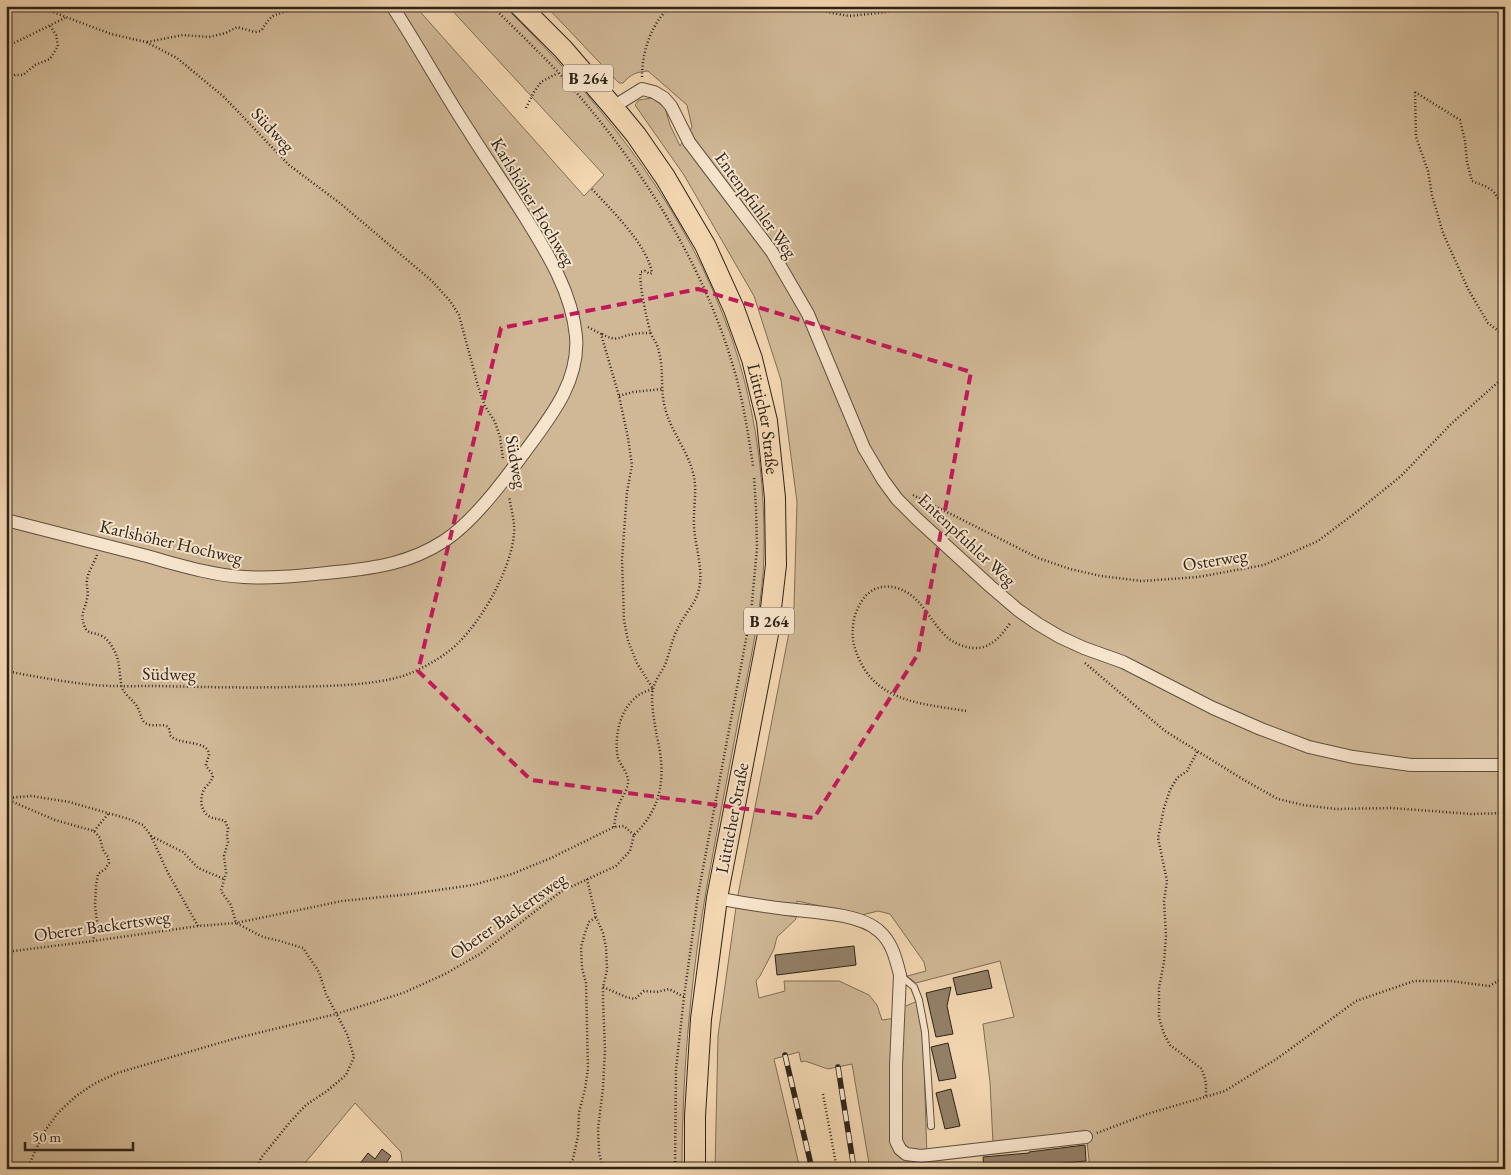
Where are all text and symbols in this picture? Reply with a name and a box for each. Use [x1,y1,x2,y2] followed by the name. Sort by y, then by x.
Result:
[563,64,613,92] road number: B 264
[247,102,300,157] street label: Südweg
[486,133,581,270] street label: Karlshöher Hochweg
[710,147,803,263] street label: Entenpfuhler Weg
[742,361,784,475] street label: Lütticher Straße
[501,433,533,491] street label: Südweg
[913,488,1021,591] street label: Entenpfuhler Weg
[98,514,245,569] street label: Karlshöher Hochweg
[1181,543,1249,576] street label: Osterweg
[744,608,794,634] road number: B 264
[142,662,196,685] street label: Südweg
[710,761,754,875] street label: Lütticher Straße
[445,867,571,964] street label: Oberer Backertsweg
[32,905,172,946] street label: Oberer Backertsweg
[25,1120,132,1152] scale bar
[32,1127,61,1146] text: 50 m

